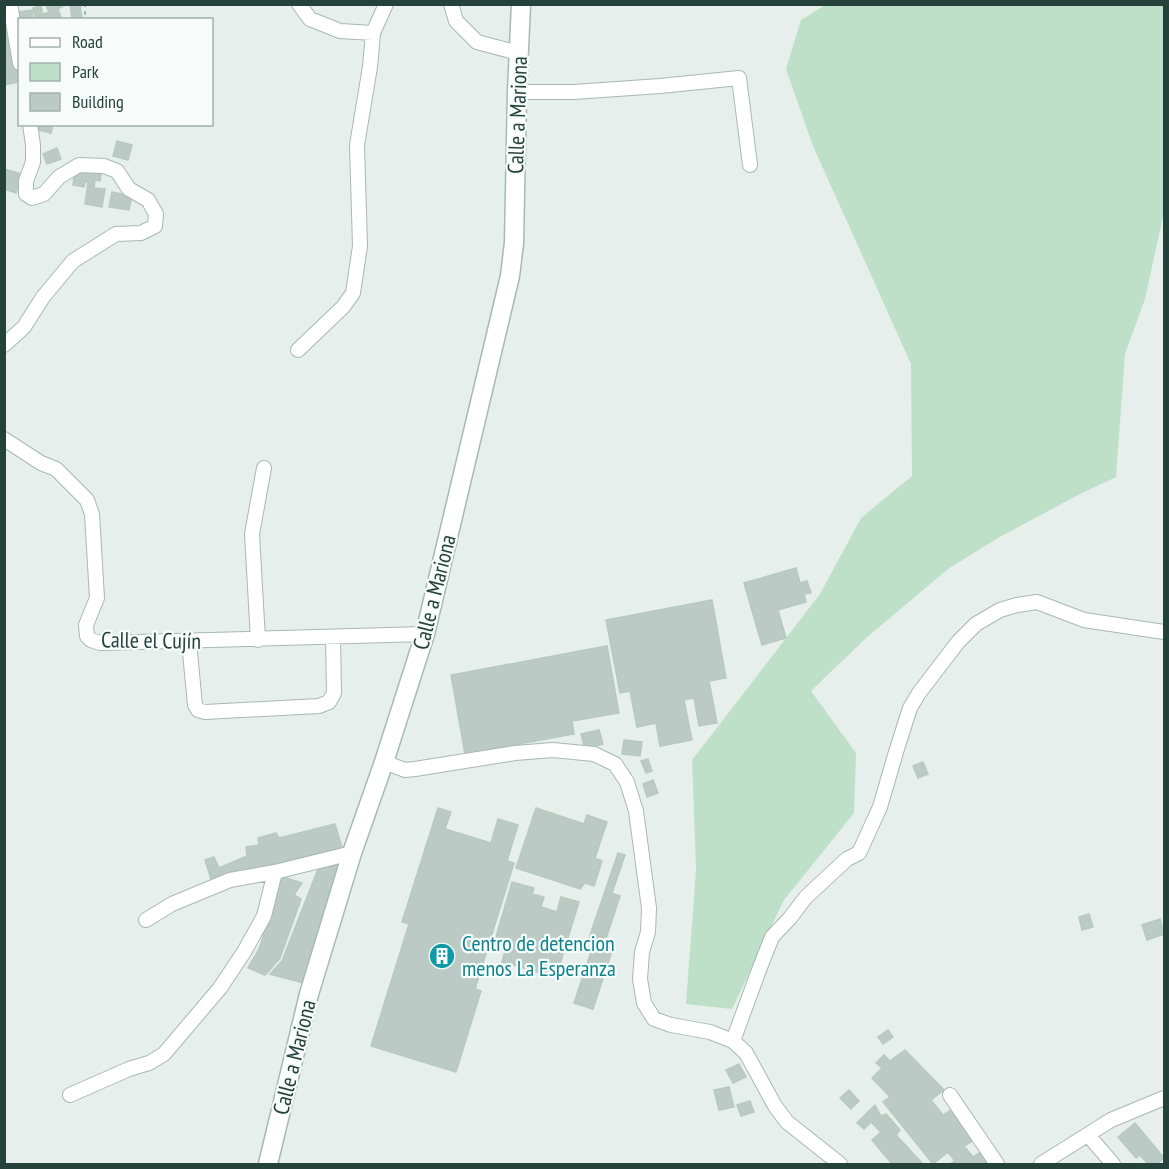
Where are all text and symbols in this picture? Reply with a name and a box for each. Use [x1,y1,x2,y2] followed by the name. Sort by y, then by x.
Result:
[18,18,213,126] legend
[72,30,103,53] text: Road
[501,56,533,174] street label: Calle a Mariona
[72,60,99,83] text: Park
[72,90,124,113] text: Building
[406,532,462,652] street label: Calle a Mariona
[101,625,201,655] street label: Calle el Cujín
[462,929,616,982] place label: Centro de detencion menos La Esperanza
[427,941,457,971] building icon: Centro de detencion menos La Esperanza
[266,997,322,1117] street label: Calle a Mariona

